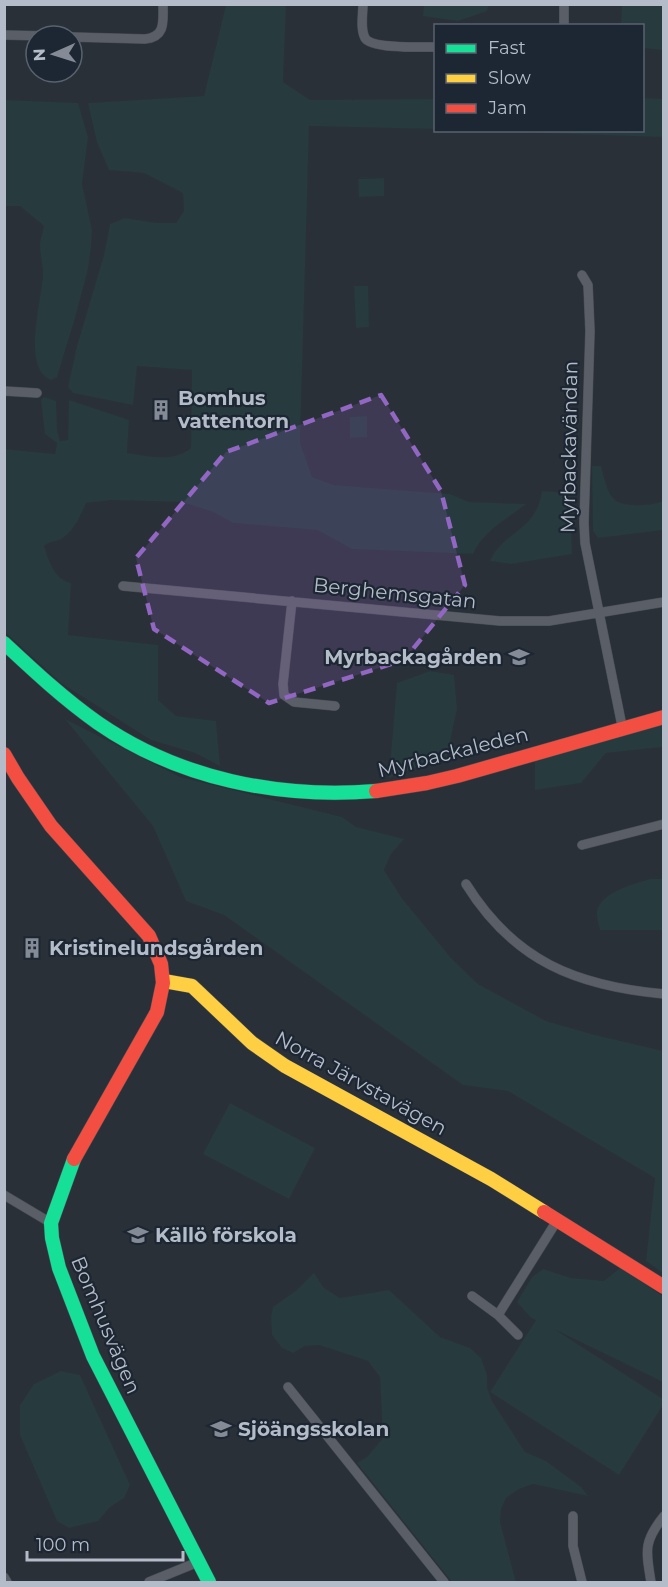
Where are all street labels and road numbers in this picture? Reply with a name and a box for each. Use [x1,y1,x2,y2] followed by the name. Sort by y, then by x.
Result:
[555,361,583,533] street label: Myrbackavändan
[312,573,478,613] street label: Berghemsgatan
[375,722,531,782] street label: Myrbackaleden
[271,1026,451,1140] street label: Norra Järvstavägen
[66,1253,146,1397] street label: Bomhusvägen

